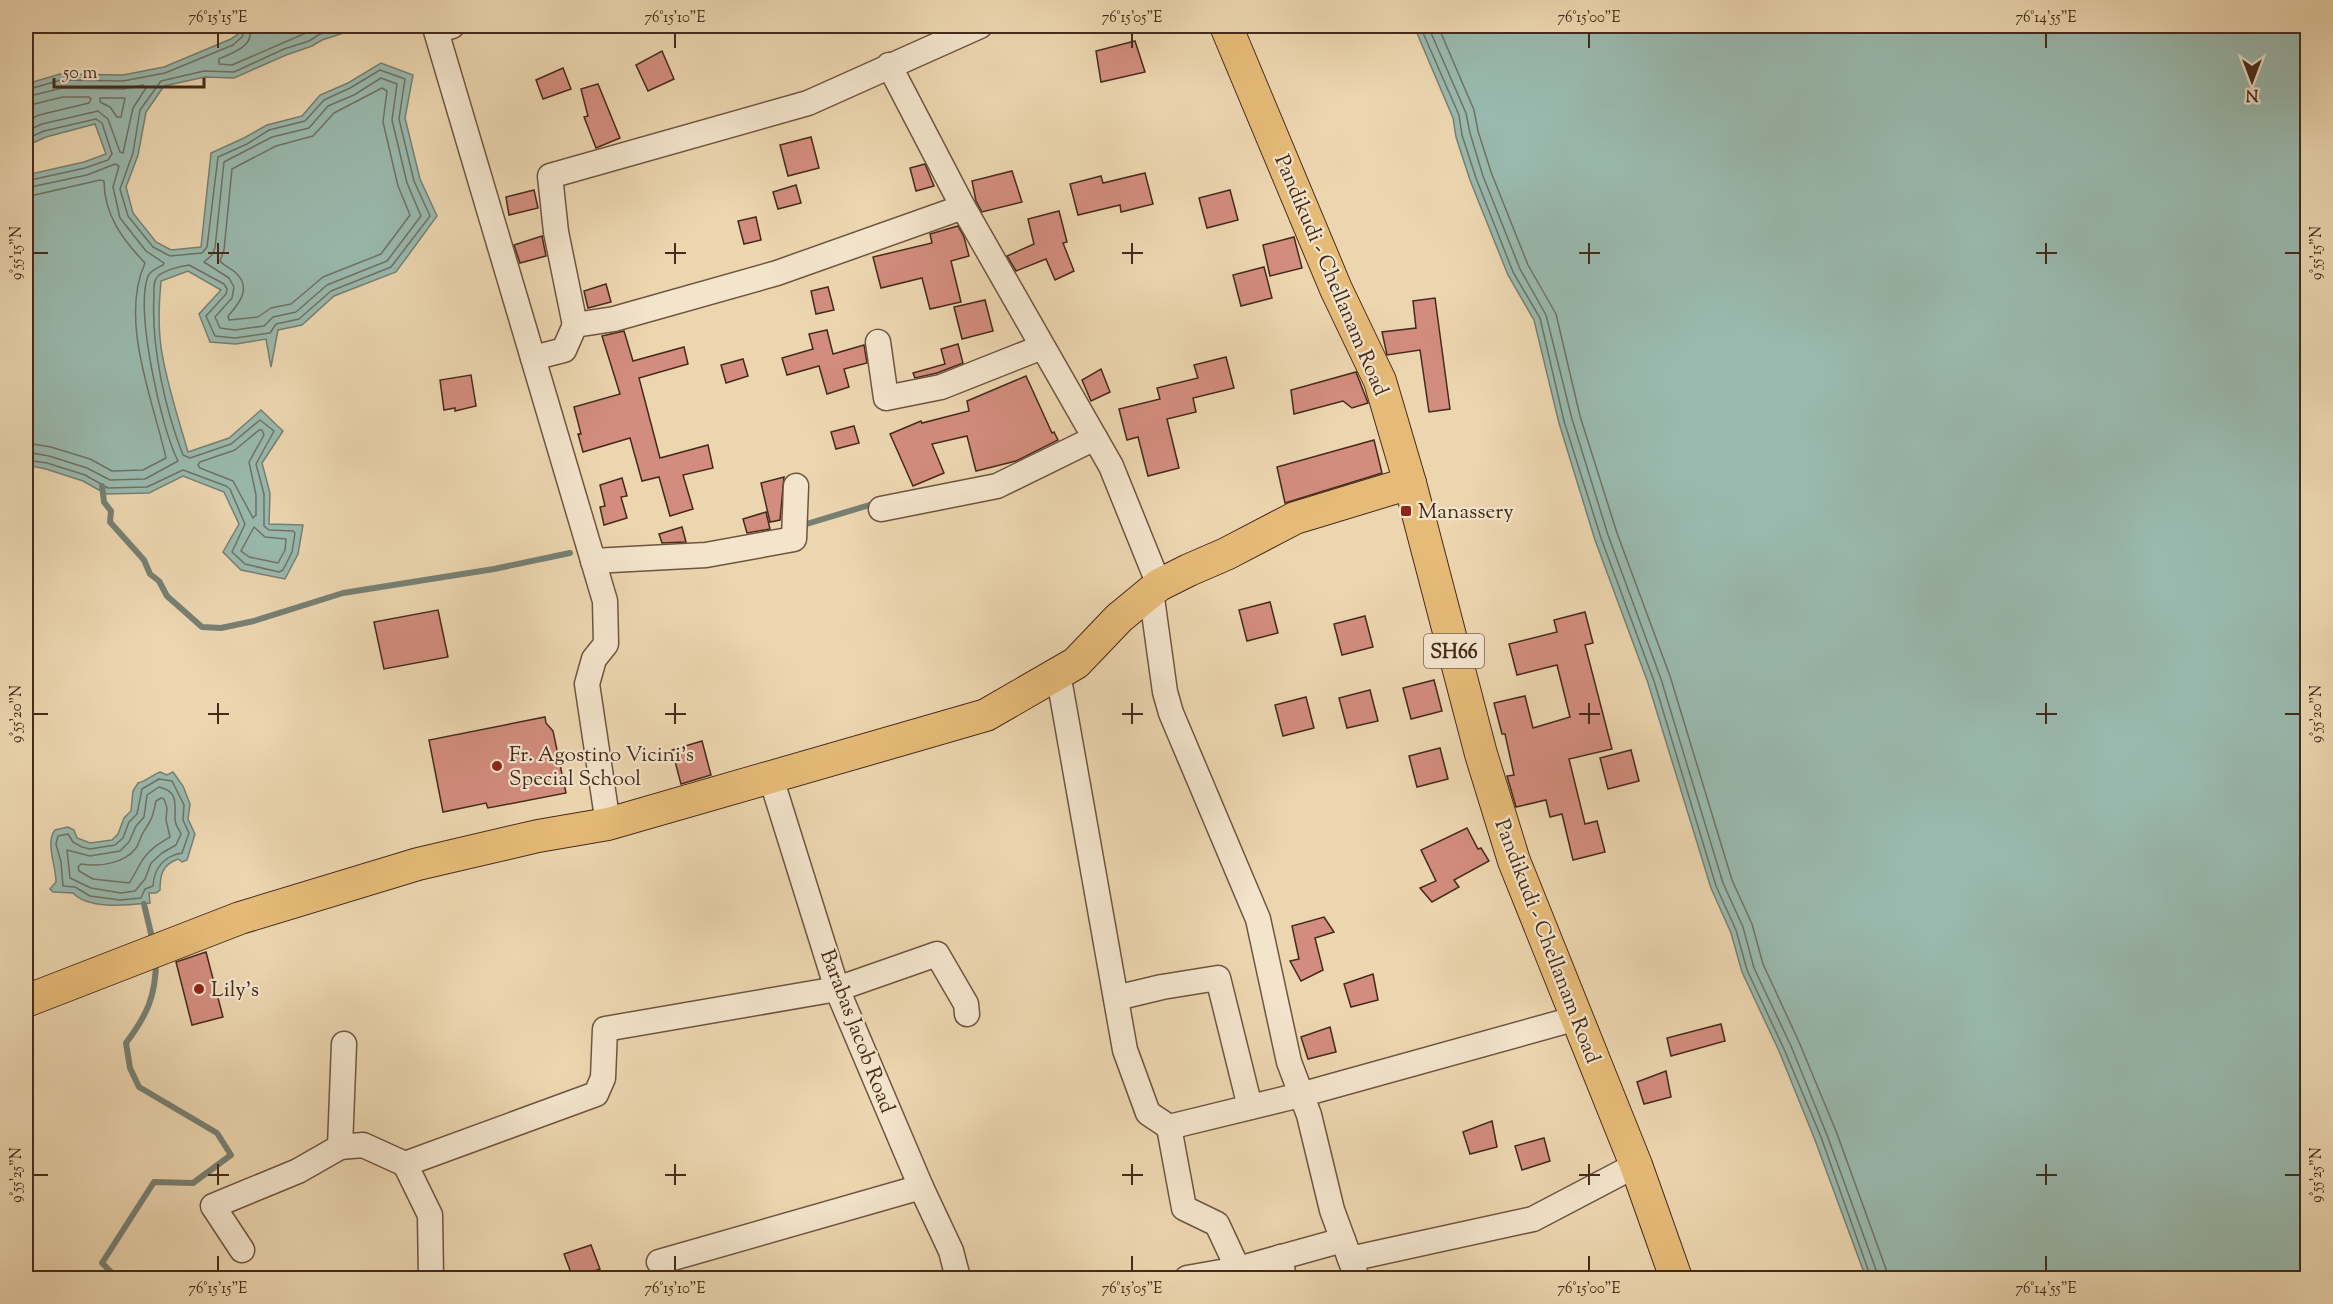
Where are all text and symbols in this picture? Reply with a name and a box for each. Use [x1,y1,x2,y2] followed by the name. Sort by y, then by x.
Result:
[189,8,247,29] text: 76°15'15"E
[645,8,706,29] text: 76°15'10"E
[1102,8,1162,29] text: 76°15'05"E
[1557,8,1621,29] text: 76°15'00"E
[2015,8,2077,29] text: 76°14'55"E
[54,51,204,89] scale bar
[2222,51,2282,111] north arrow
[62,61,98,87] text: 50 m
[2245,82,2258,105] text: N
[1266,150,1395,401] street label: Pandikudi - Chellanam Road
[7,226,28,280] text: 9°55'15"N
[2307,226,2328,280] text: 9°55'15"N
[1418,498,1514,528] place label: Manassery
[1399,504,1413,518] marker: Manassery
[1424,634,1484,668] road number: SH66
[7,685,28,743] text: 9°55'20"N
[2307,685,2328,743] text: 9°55'20"N
[509,741,694,795] place label: Fr. Agostino Vicini's Special School
[490,759,504,773] marker: Fr. Agostino Vicini's Special School
[1486,815,1607,1068] street label: Pandikudi - Chellanam Road
[811,945,901,1118] street label: Barabas Jacob Road
[211,976,259,1006] place label: Lily's
[192,982,206,996] marker: Lily's
[7,1147,28,1203] text: 9°55'25"N
[2307,1147,2328,1203] text: 9°55'25"N
[189,1279,247,1300] text: 76°15'15"E
[645,1279,706,1300] text: 76°15'10"E
[1102,1279,1162,1300] text: 76°15'05"E
[1557,1279,1621,1300] text: 76°15'00"E
[2015,1279,2077,1300] text: 76°14'55"E

